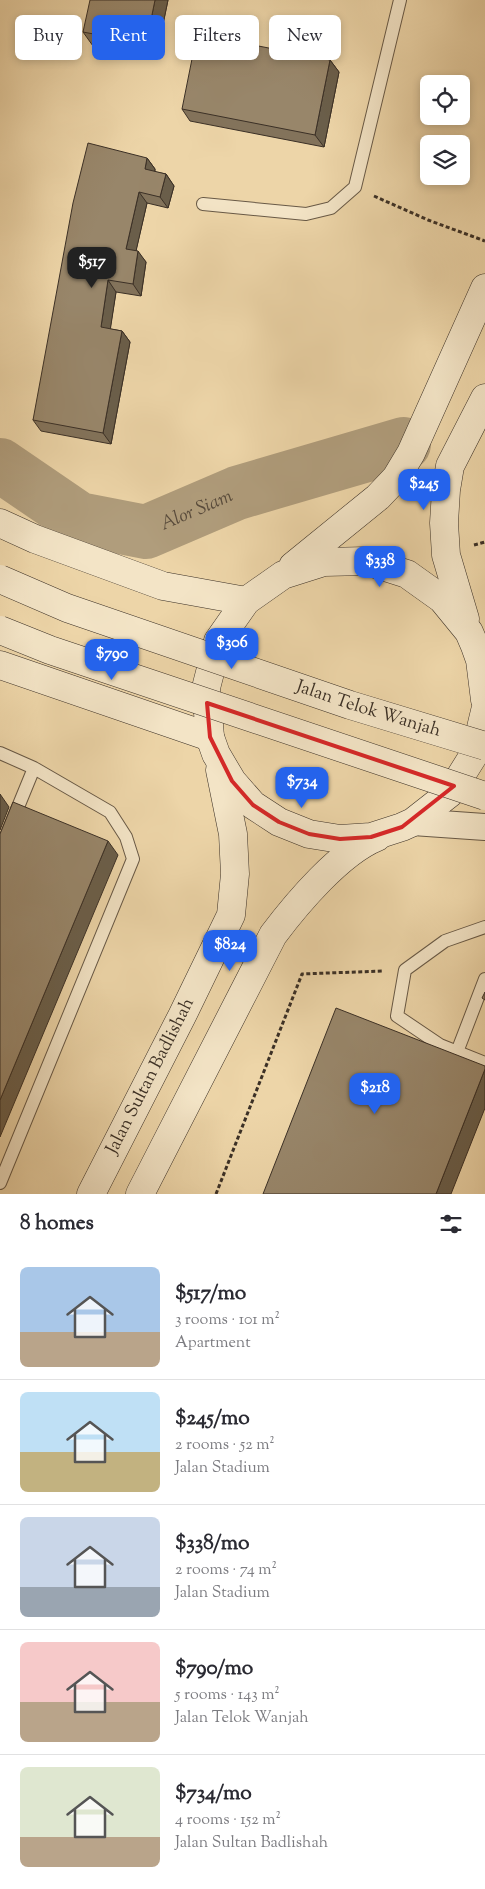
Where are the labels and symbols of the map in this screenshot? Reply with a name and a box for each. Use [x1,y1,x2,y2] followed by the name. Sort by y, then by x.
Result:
[62,246,122,289] pin: $517
[394,468,454,511] pin: $245
[156,483,238,538] water label: Alor Siam
[350,546,410,588] pin: $338
[202,628,262,670] pin: $306
[82,638,142,681] pin: $790
[291,674,444,745] street label: Jalan Telok Wanjah
[272,766,332,809] pin: $734
[200,930,260,972] pin: $824
[100,993,202,1160] street label: Jalan Sultan Badlishah
[345,1072,405,1115] pin: $218

